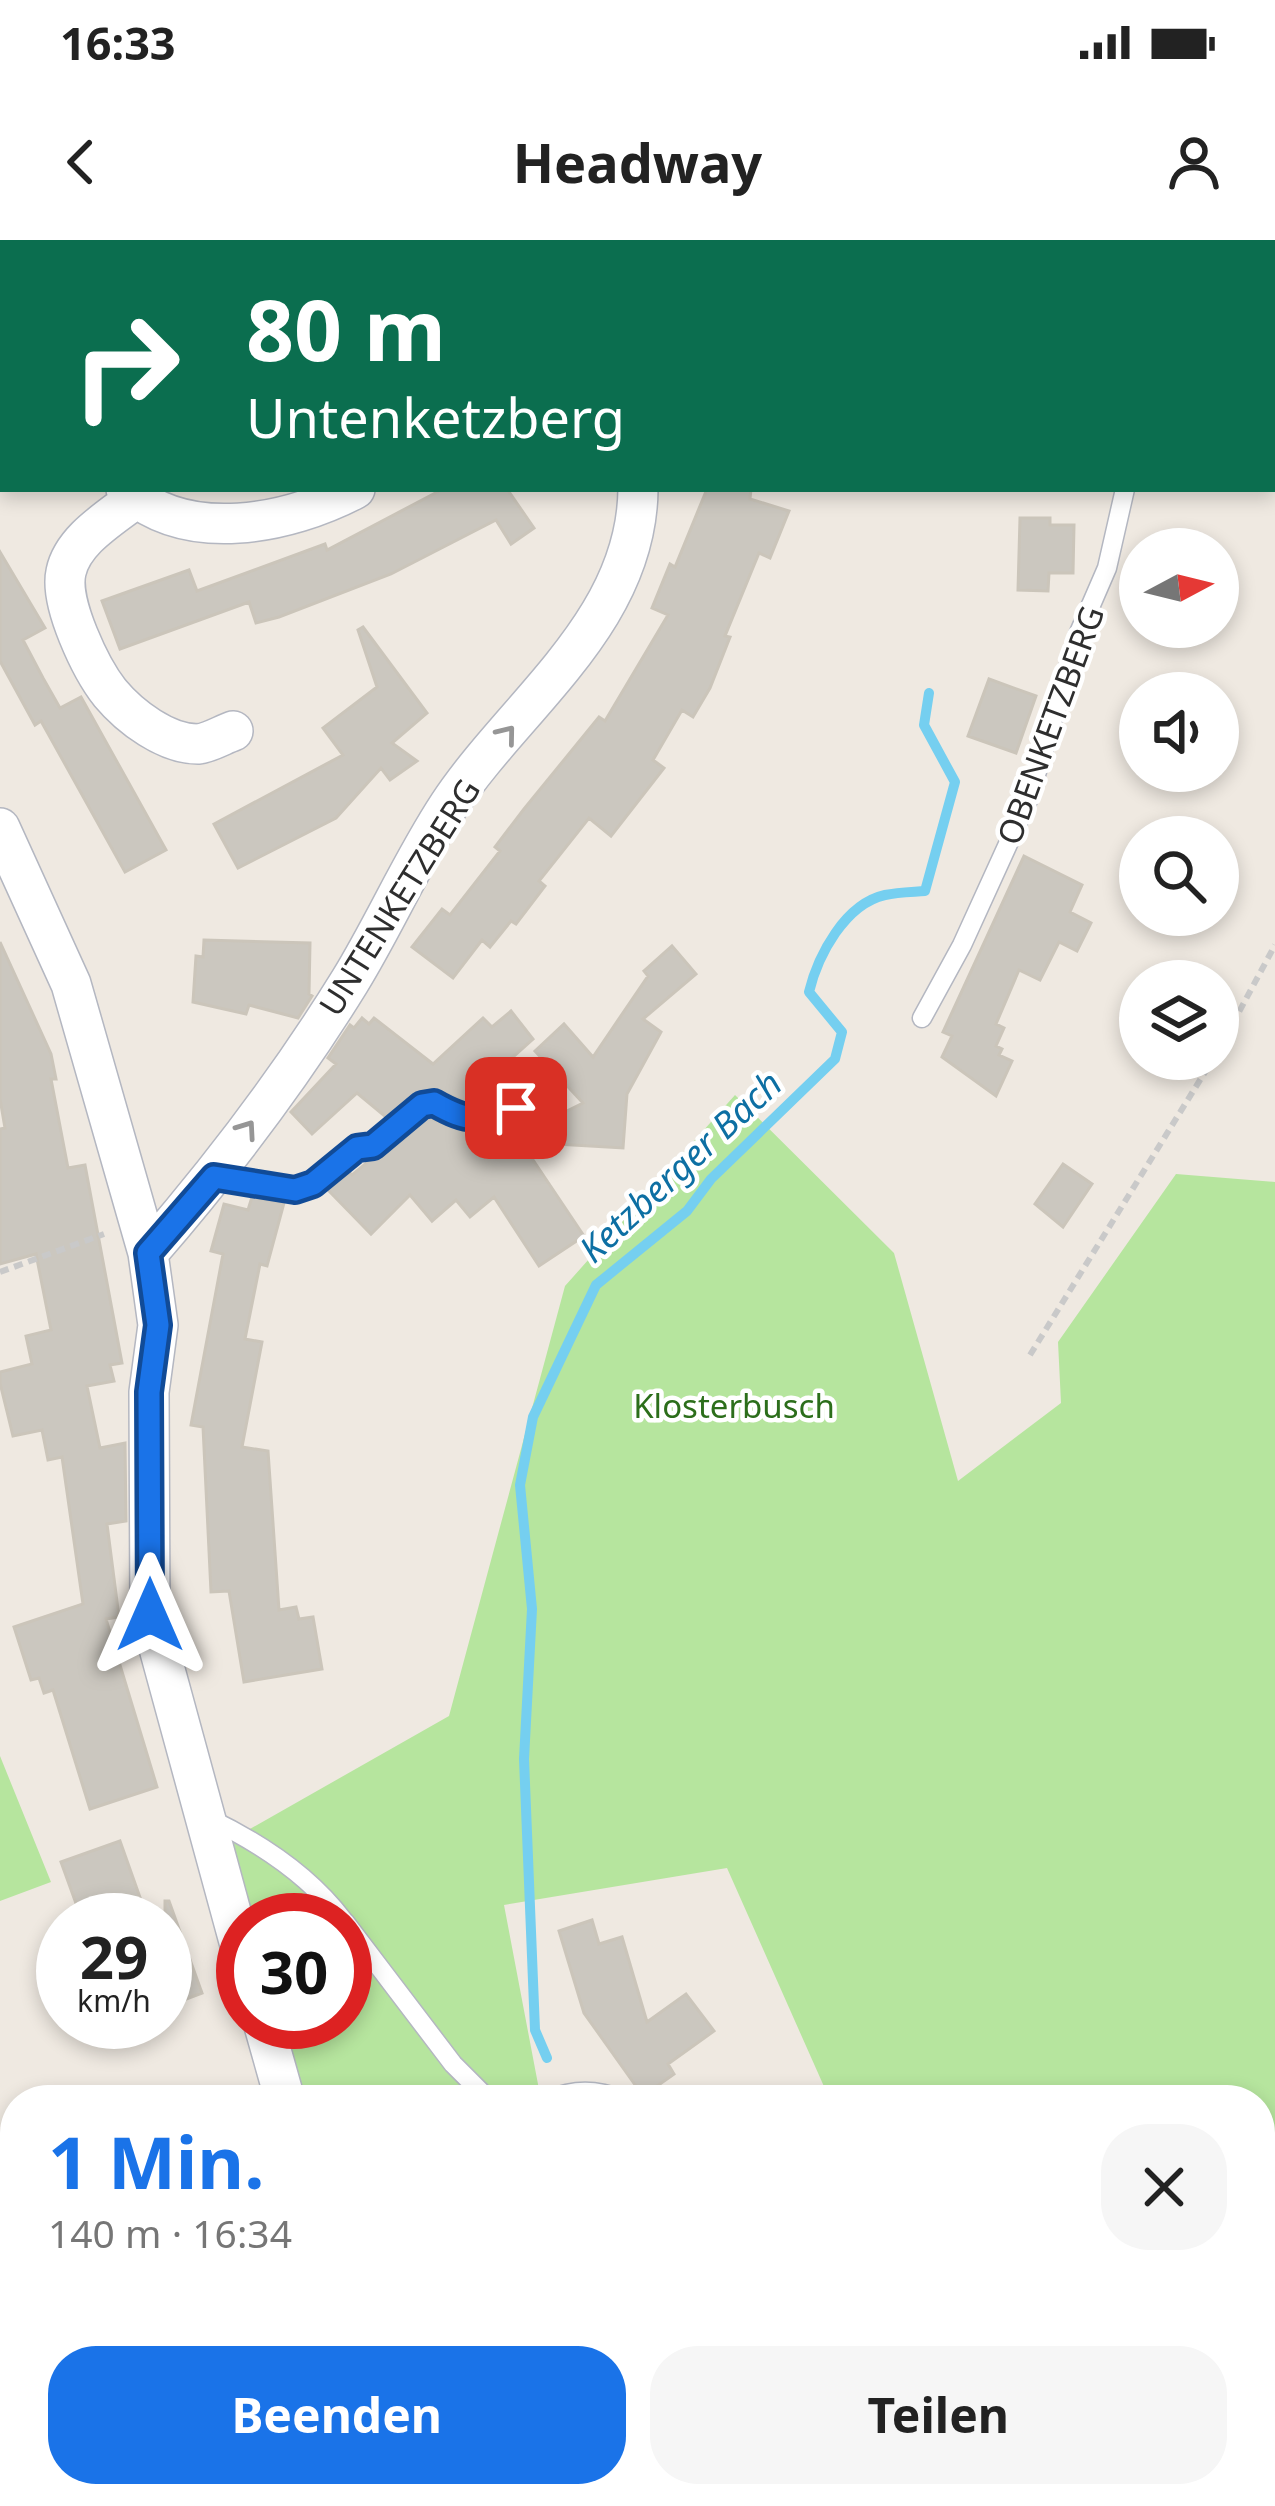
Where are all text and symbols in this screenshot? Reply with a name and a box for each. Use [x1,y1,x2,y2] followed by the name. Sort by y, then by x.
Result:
[60,12,176,73] text: 16:33
[513,125,762,199] text: Headway
[48,129,114,195] icon: back
[1161,129,1227,195] icon: person
[246,271,446,386] text: 80 m
[48,288,204,444] icon: right
[246,380,625,454] text: Untenketzberg
[1119,528,1239,648] north arrow
[1119,528,1239,1080] map controls
[986,599,1114,851] street label: OBENKETZBERG
[1119,672,1239,792] button: sound
[493,726,515,748] one-way arrow
[308,770,490,1024] street label: UNTENKETZBERG
[1119,816,1239,936] button: search
[1119,960,1239,1080] button: layers
[465,1057,567,1159] pin
[568,1059,792,1273] water label: Ketzberger Bach
[483,1075,549,1141] icon: arrive
[233,1120,255,1142] one-way arrow
[633,1383,835,1428] park label: Klosterbusch
[87,1552,213,1678] position arrow
[216,1893,372,2049] speed limit sign: 30
[80,1915,148,1997] text: 29
[77,1980,151,2021] text: km/h
[48,2112,264,2210] text: 1 Min.
[1101,2124,1227,2250] button: close
[48,2206,292,2259] text: 140 m · 16:34
[48,2346,626,2484] button: Beenden
[650,2346,1227,2484] button: Teilen

